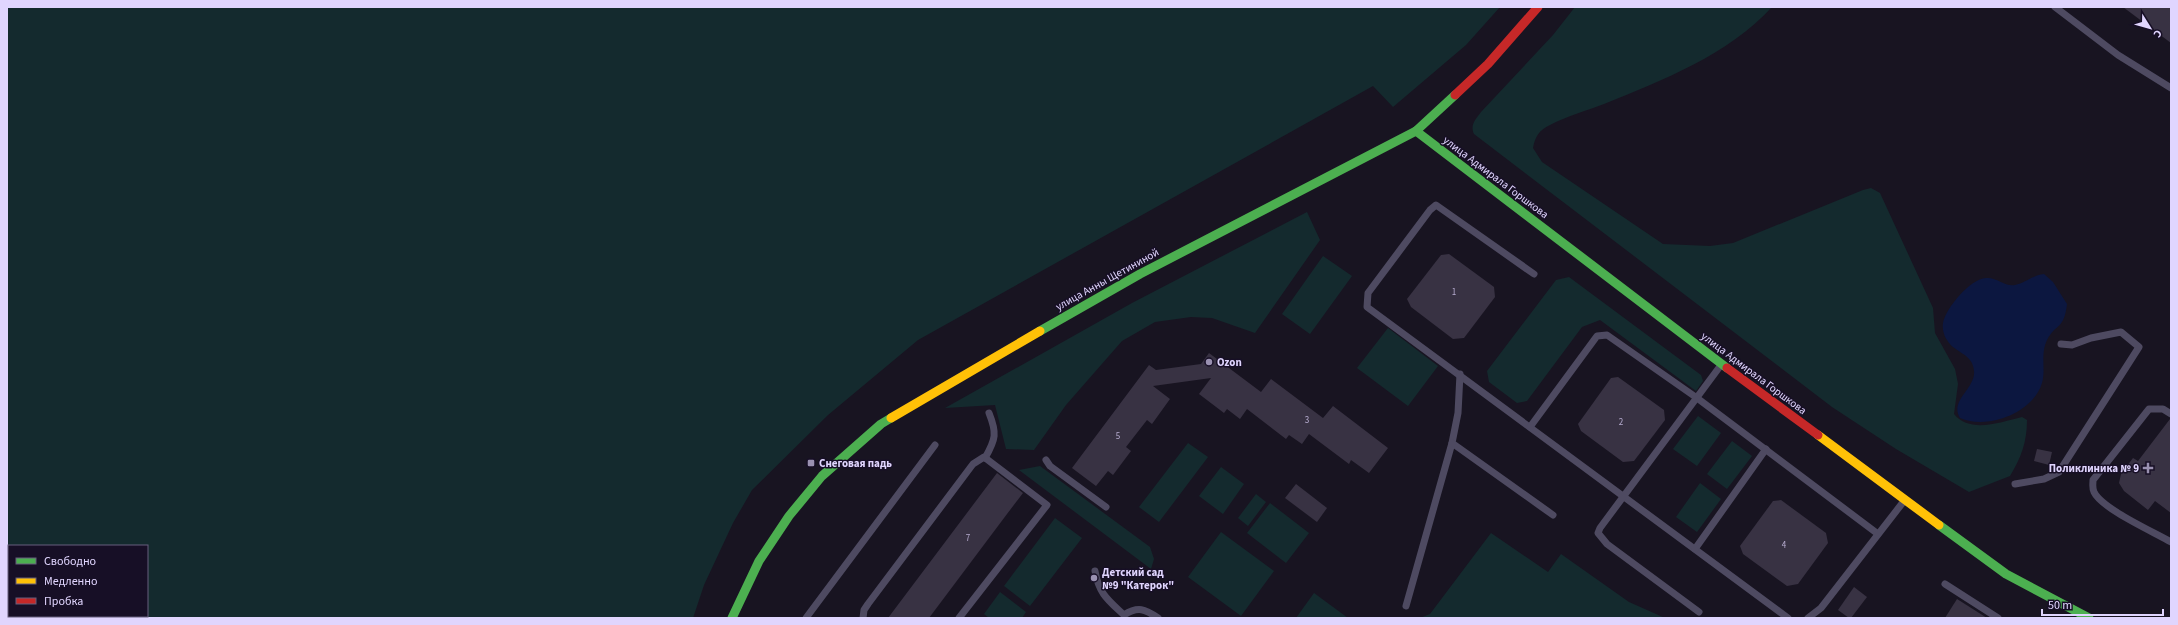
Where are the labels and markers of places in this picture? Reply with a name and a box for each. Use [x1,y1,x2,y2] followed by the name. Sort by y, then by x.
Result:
[1217,355,1242,370] place label: Ozon
[1204,357,1214,367] marker: Ozon
[819,456,892,471] place label: Снеговая падь
[806,458,816,468] marker: Снеговая падь
[2049,461,2139,476] place label: Поликлиника № 9
[2142,462,2154,474] marker: Поликлиника № 9
[1102,565,1174,593] place label: Детский сад №9 "Катерок"
[1089,573,1099,583] marker: Детский сад №9 "Катерок"

